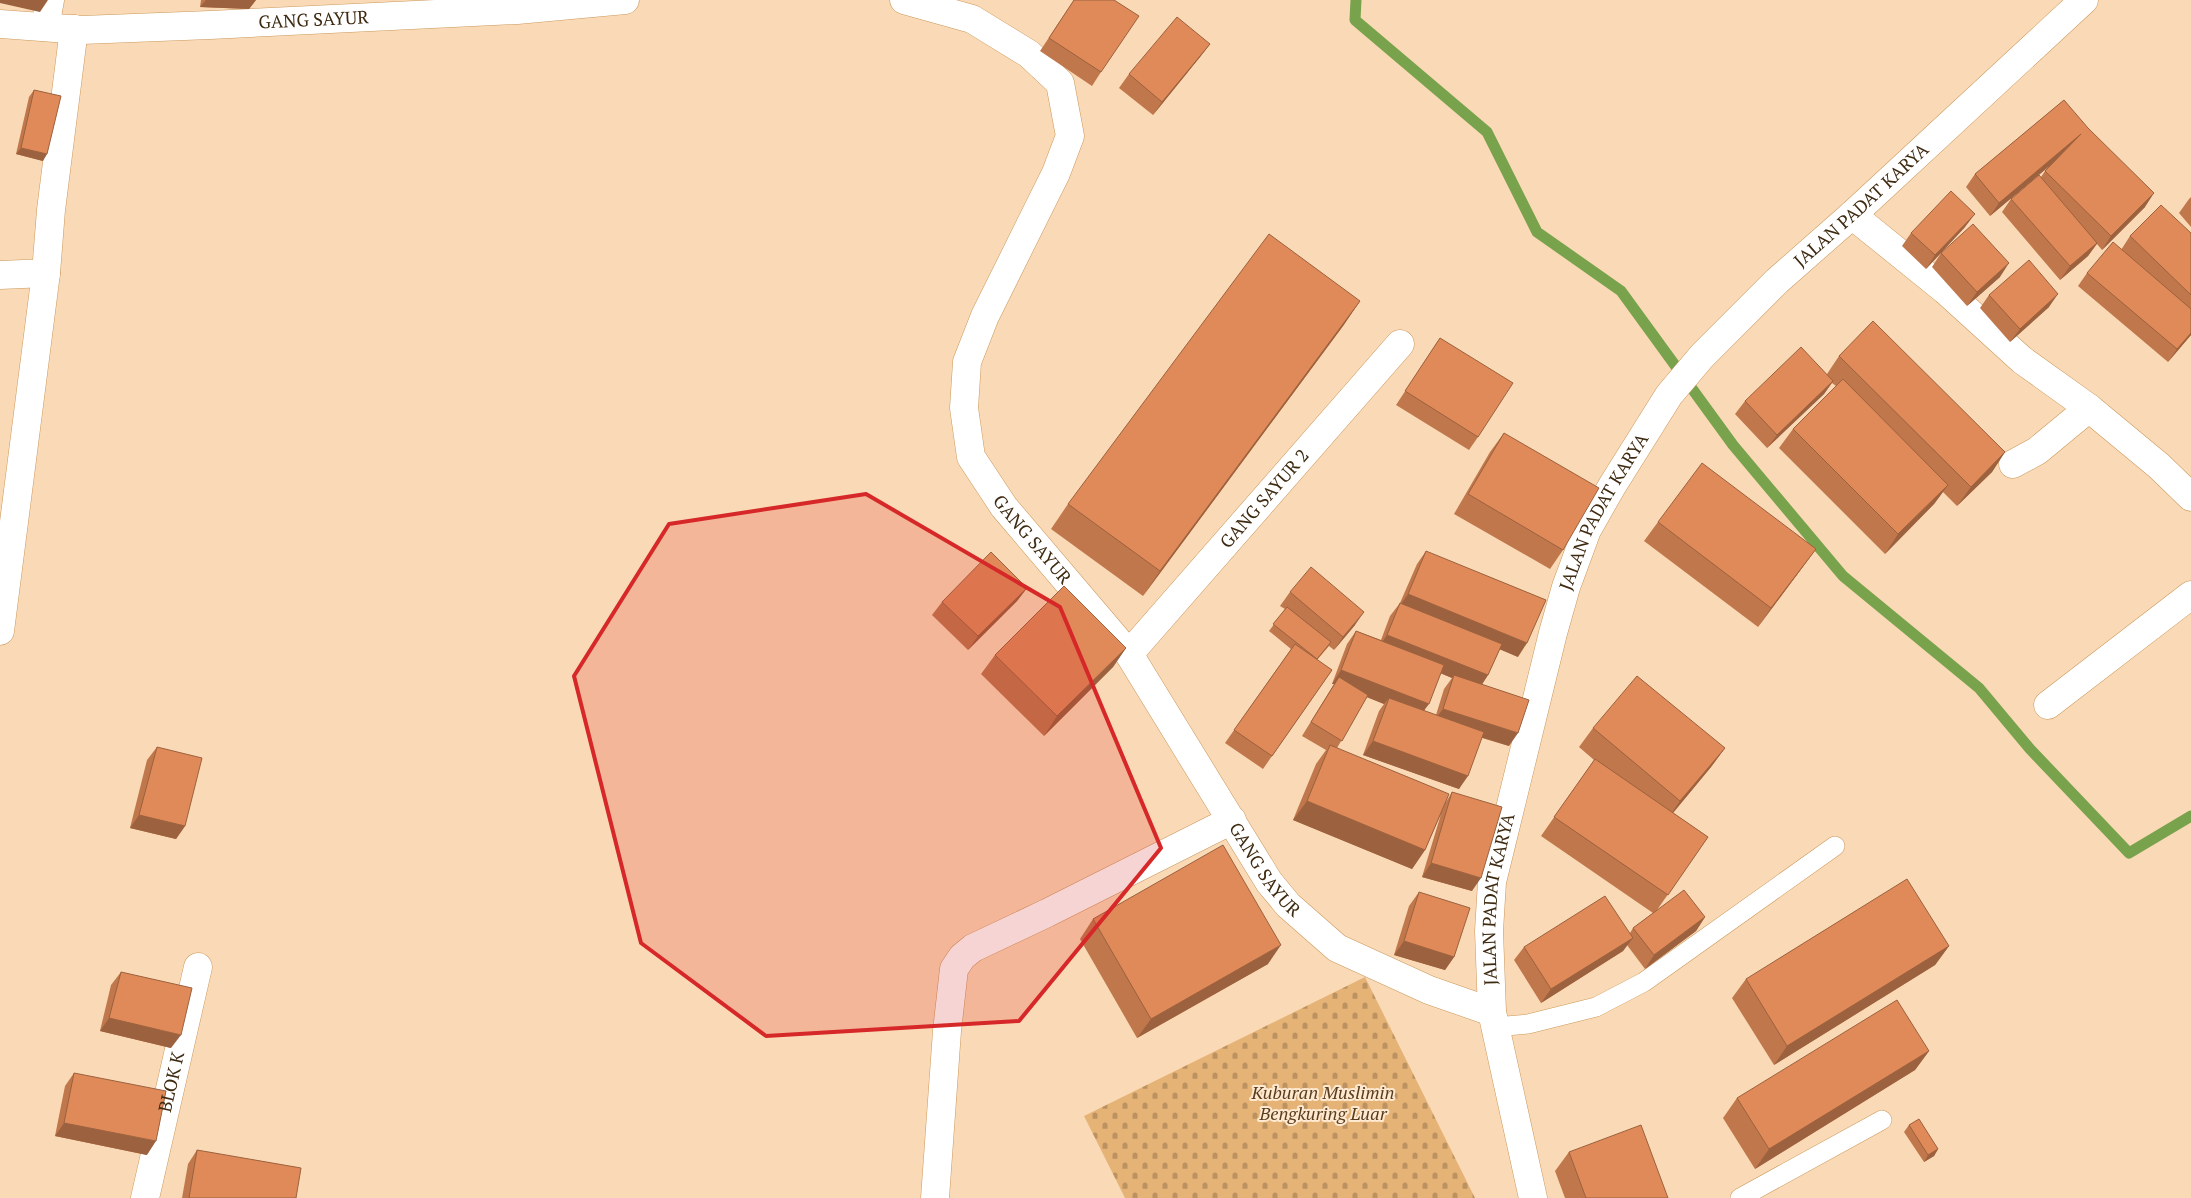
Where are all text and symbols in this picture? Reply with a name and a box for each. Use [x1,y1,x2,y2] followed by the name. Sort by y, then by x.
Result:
[258,4,370,34] street label: GANG SAYUR
[1788,137,1934,272] street label: JALAN PADAT KARYA
[1553,428,1654,594] street label: JALAN PADAT KARYA
[1214,444,1314,553] street label: GANG SAYUR 2
[988,490,1078,589] street label: GANG SAYUR
[1476,810,1520,986] street label: JALAN PADAT KARYA
[1224,818,1307,922] street label: GANG SAYUR
[152,1049,189,1114] street label: BLOK K
[1251,1080,1395,1125] park label: Kuburan Muslimin Bengkuring Luar

